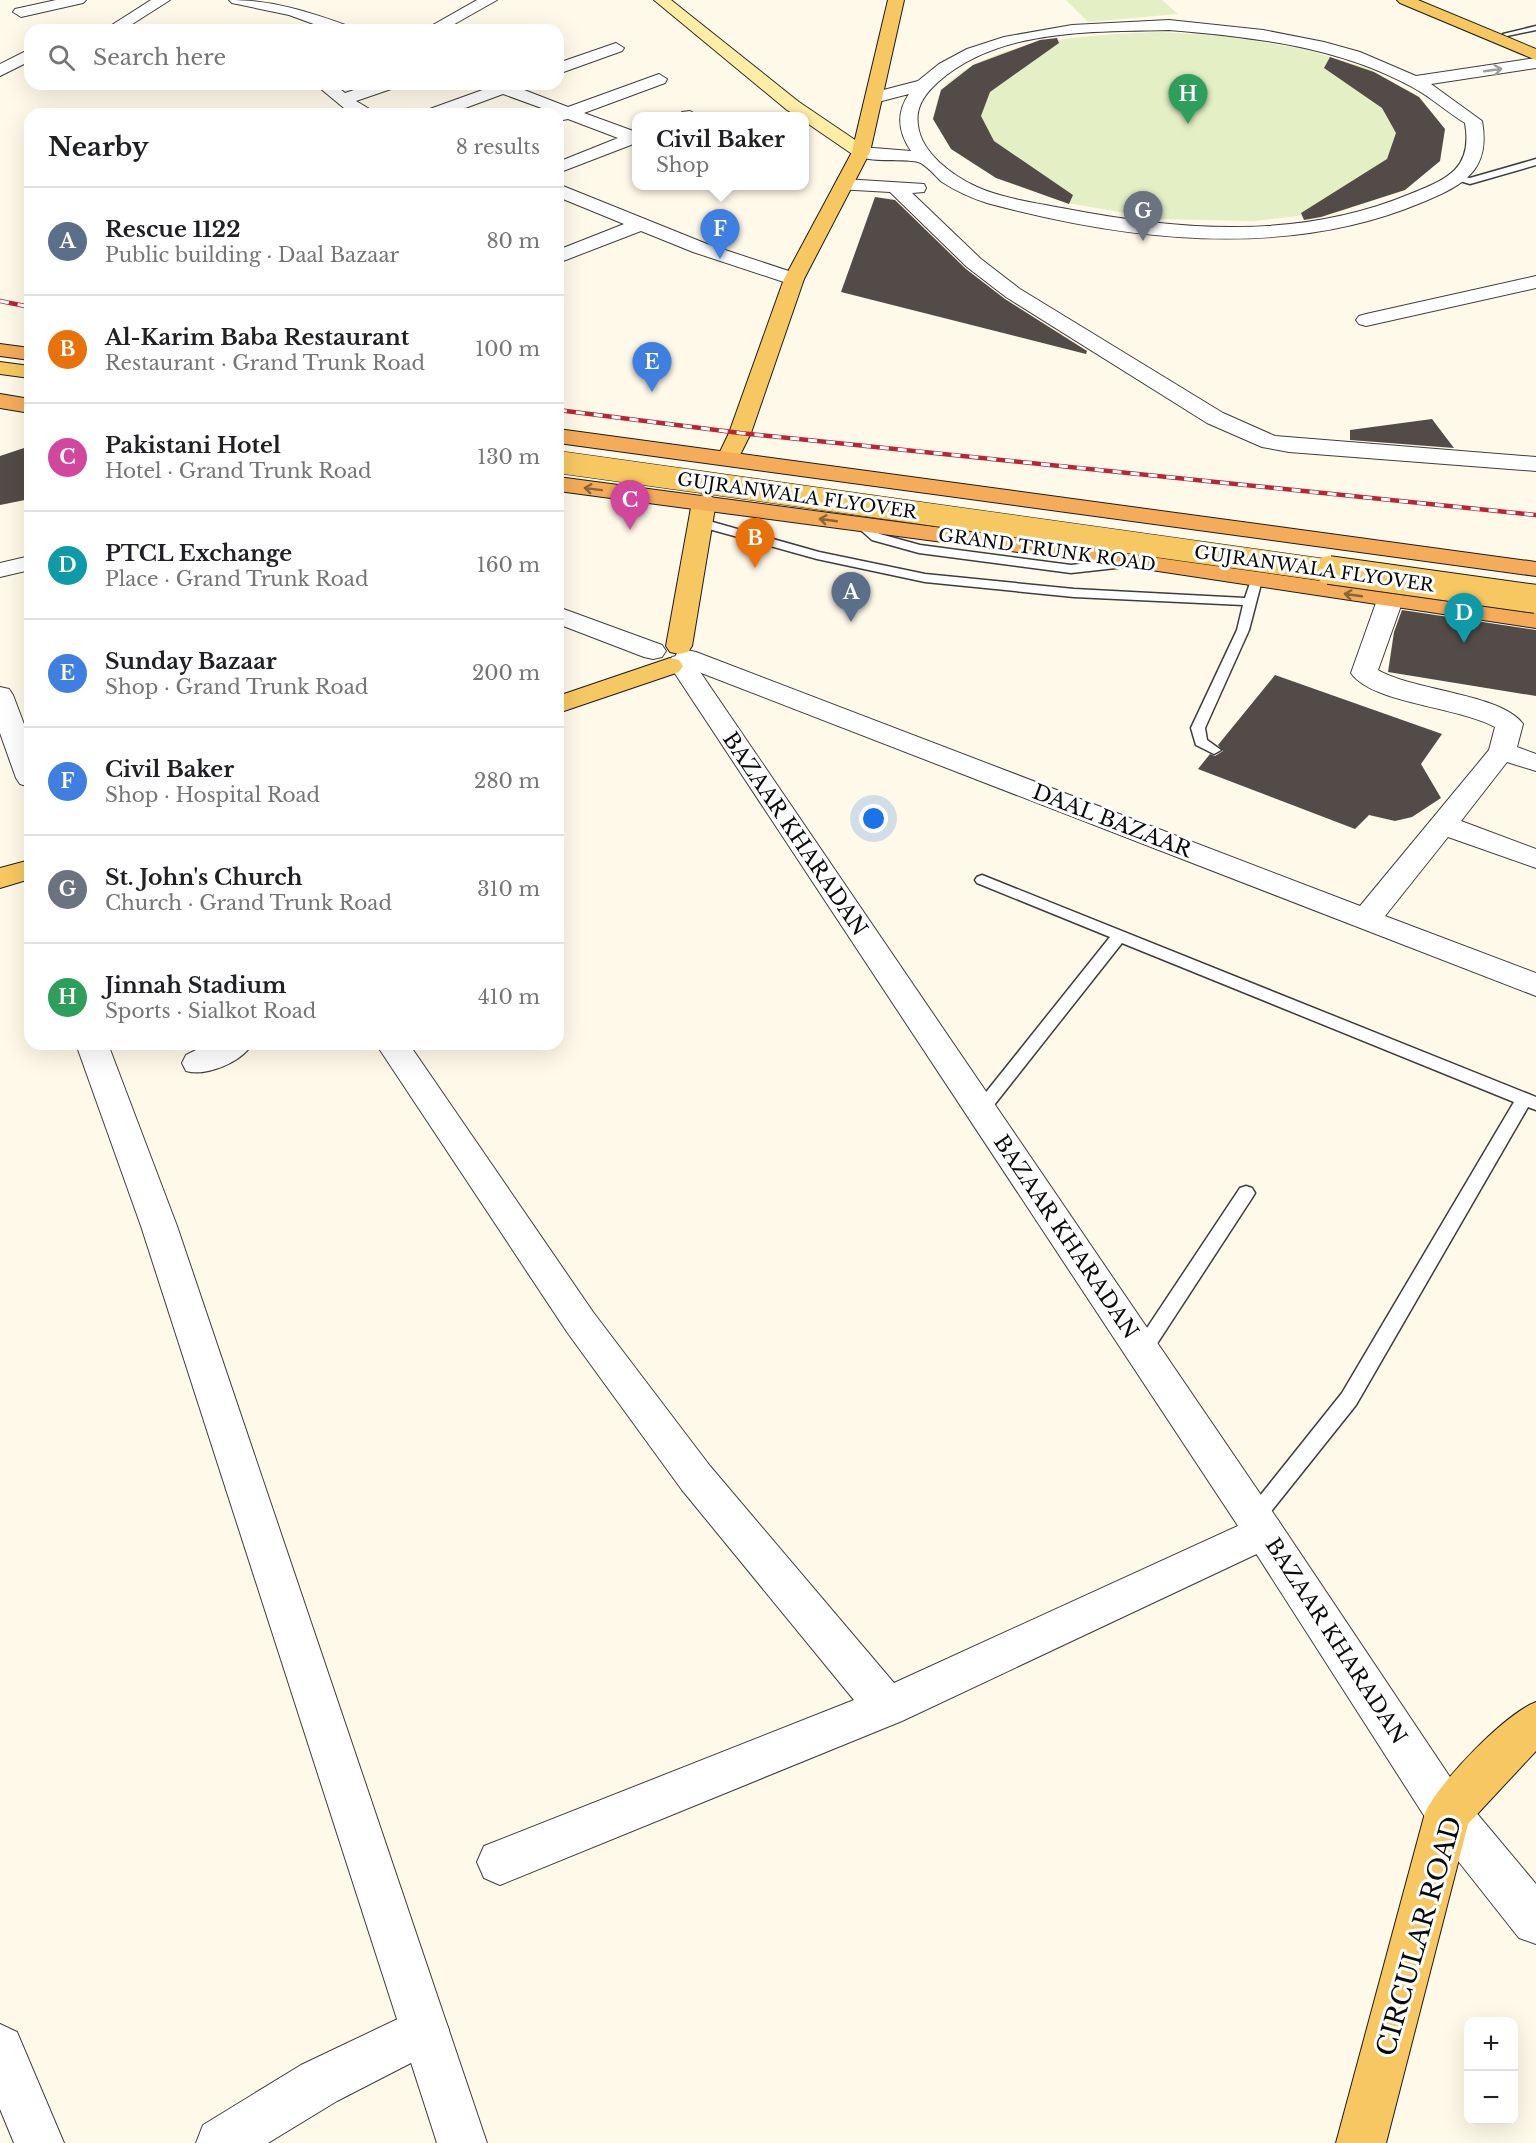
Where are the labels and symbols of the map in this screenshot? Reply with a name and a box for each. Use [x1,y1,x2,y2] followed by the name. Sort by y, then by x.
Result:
[1483,64,1503,75] one-way arrow
[1168,74,1208,124] pin: H
[1124,192,1162,241] pin: G
[700,210,740,259] pin: F
[632,342,672,392] pin: E
[676,468,919,524] street label: GUJRANWALA FLYOVER
[610,480,650,530] pin: C
[583,483,603,494] one-way arrow
[818,514,838,525] one-way arrow
[736,518,774,568] pin: B
[937,524,1157,576] street label: GRAND TRUNK ROAD
[1193,541,1436,597] street label: GUJRANWALA FLYOVER
[832,572,870,622] pin: A
[1344,589,1364,600] one-way arrow
[1444,594,1484,643] pin: D
[717,727,873,941] street label: BAZAAR KHARADAN
[1029,779,1197,864] street label: DAAL BAZAAR
[859,804,888,833] your location
[988,1130,1144,1344] street label: BAZAAR KHARADAN
[1260,1533,1412,1749] street label: BAZAAR KHARADAN
[1369,1812,1469,2060] street label: CIRCULAR ROAD

